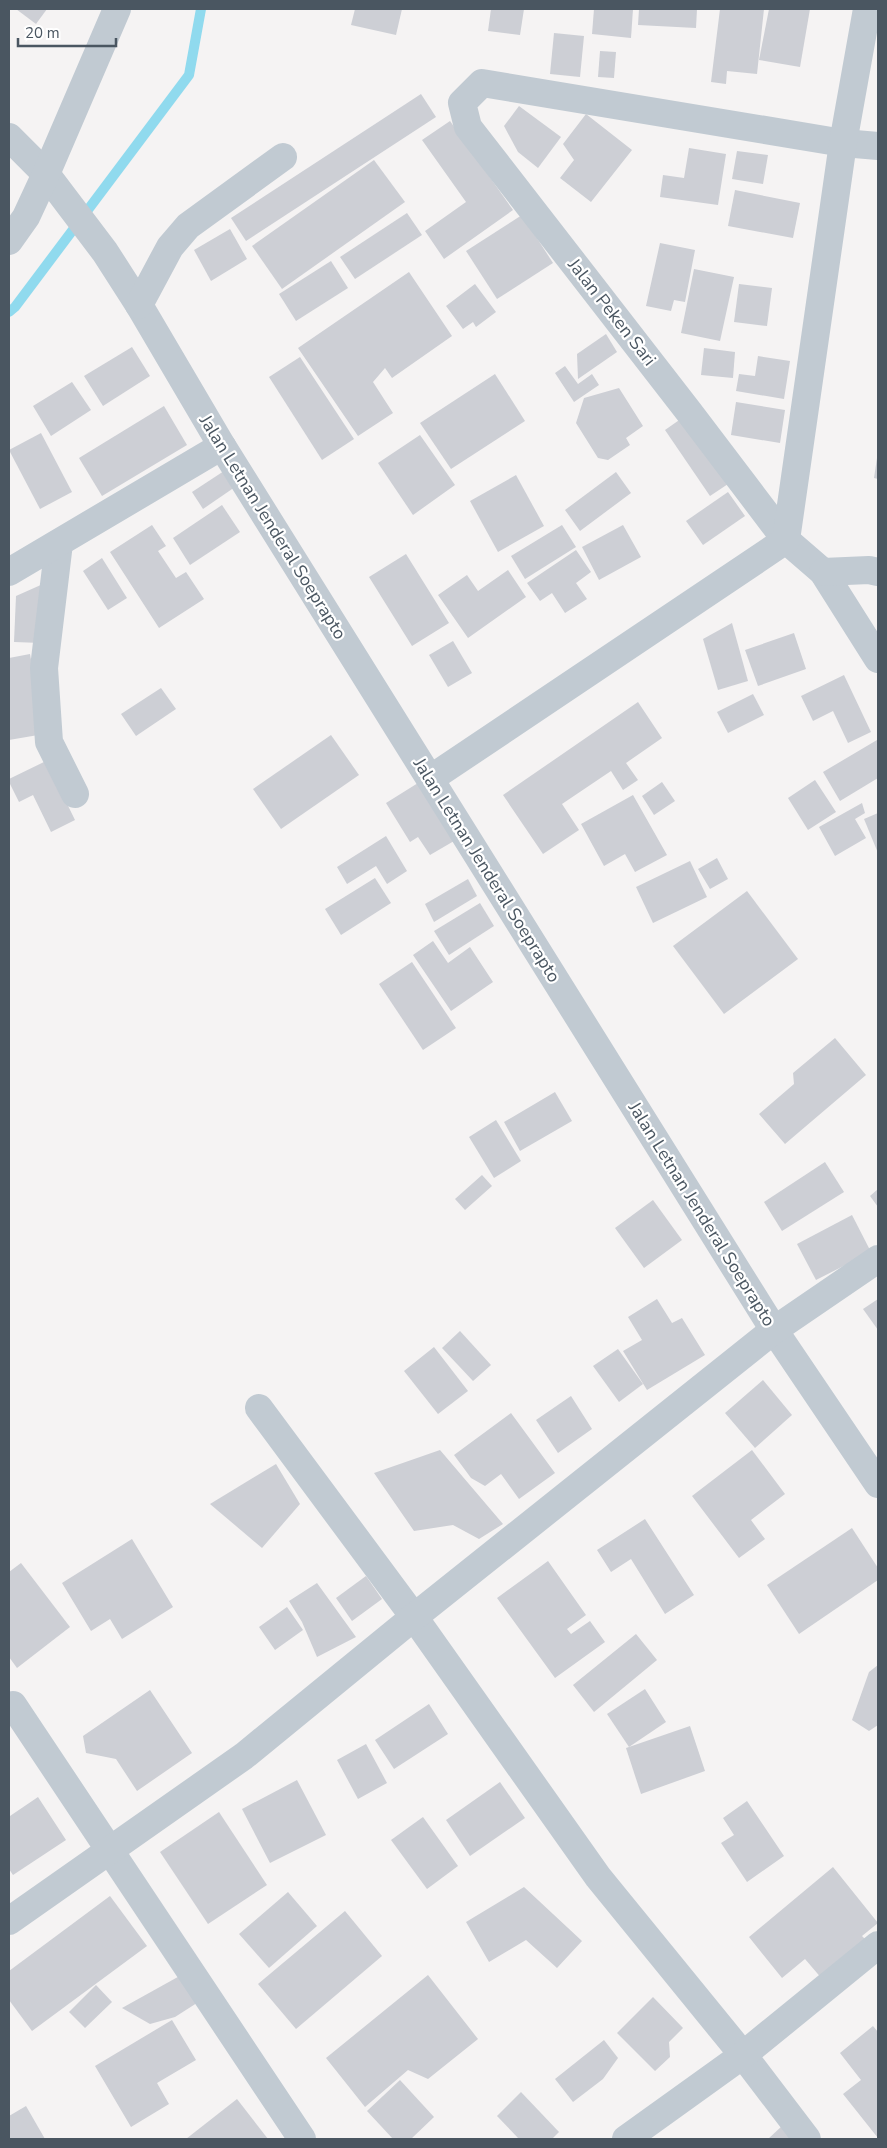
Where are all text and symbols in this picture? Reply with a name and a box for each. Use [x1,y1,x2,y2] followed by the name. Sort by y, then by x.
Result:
[18,15,115,47] scale bar
[25,23,60,43] text: 20 m
[562,253,662,371] street label: Jalan Peken Sari
[193,409,352,644] street label: Jalan Letnan Jenderal Soeprapto
[407,752,566,987] street label: Jalan Letnan Jenderal Soeprapto
[622,1096,781,1331] street label: Jalan Letnan Jenderal Soeprapto

